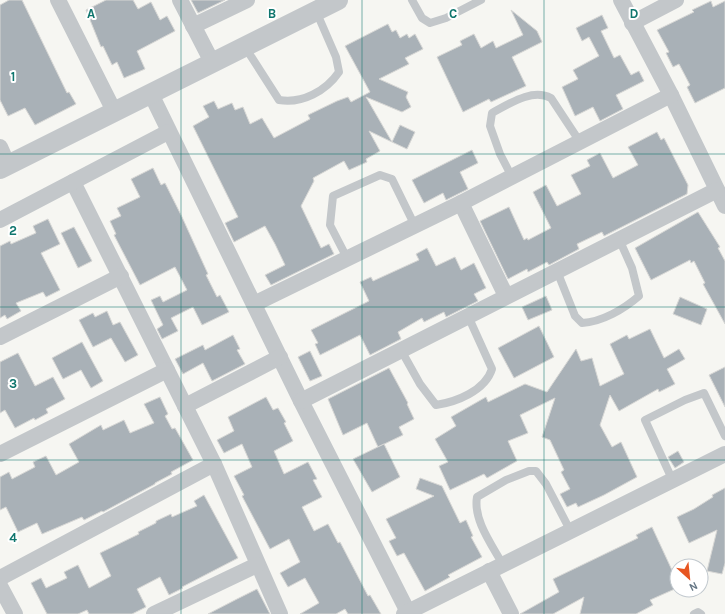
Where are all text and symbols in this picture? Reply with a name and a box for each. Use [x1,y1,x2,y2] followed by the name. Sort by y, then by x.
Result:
[87,6,95,21] text: A
[268,6,276,21] text: B
[449,6,457,21] text: C
[630,6,639,21] text: D
[11,69,15,84] text: 1
[9,223,17,238] text: 2
[9,376,17,391] text: 3
[9,530,17,545] text: 4
[669,558,709,598] north arrow
[687,579,700,594] text: N

